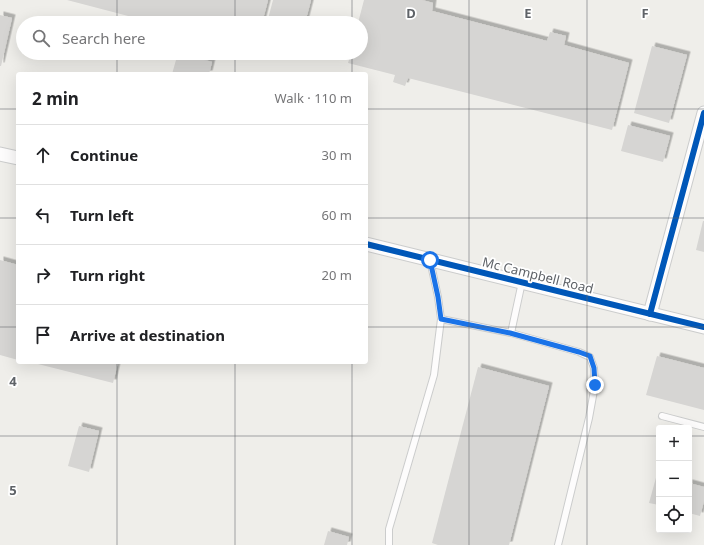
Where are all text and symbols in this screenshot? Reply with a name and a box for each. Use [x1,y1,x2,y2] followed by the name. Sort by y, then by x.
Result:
[406,4,416,22] text: D
[524,4,532,22] text: E
[641,4,649,22] text: F
[16,16,368,60] search box
[30,27,52,49] icon: search
[62,28,145,48] text: Search here
[32,87,79,110] text: 2 min
[274,89,352,107] text: Walk · 110 m
[32,144,54,166] icon: ahead
[70,145,138,165] text: Continue
[322,146,352,164] text: 30 m
[32,204,54,226] icon: left
[70,205,134,225] text: Turn left
[322,206,352,224] text: 60 m
[421,251,439,269] route start
[481,253,595,297] street label: Mc Campbell Road
[32,264,54,286] icon: right
[70,265,145,285] text: Turn right
[322,266,352,284] text: 20 m
[32,324,54,346] icon: arrive
[70,325,225,345] text: Arrive at destination
[9,372,17,390] text: 4
[586,376,604,394] route end
[656,425,692,533] map controls
[656,425,692,461] button: +
[656,461,692,497] button: −
[9,481,17,499] text: 5
[656,497,692,533] button: locate

